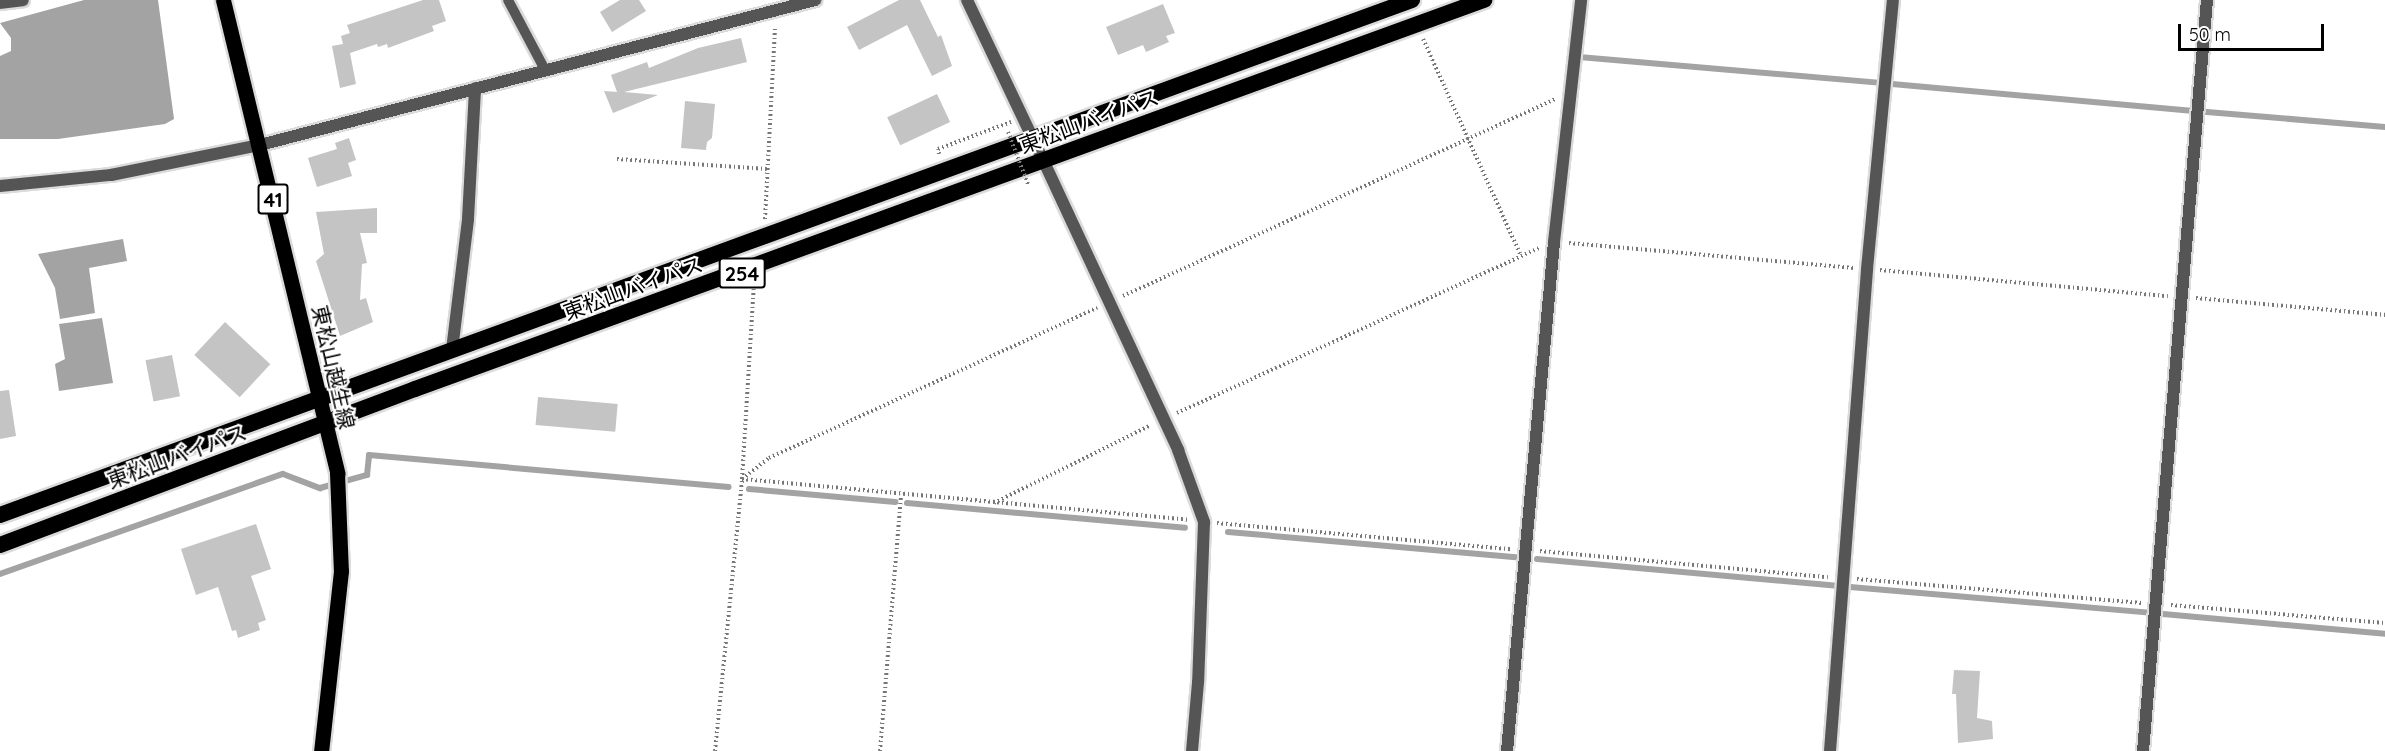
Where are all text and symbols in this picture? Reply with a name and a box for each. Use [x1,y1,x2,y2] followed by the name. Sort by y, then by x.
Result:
[2181,12,2326,50] scale bar
[2189,23,2231,46] text: 50 m
[1016,84,1162,158] street label: 東松山バイパス
[256,182,290,216] road number: 41
[560,251,706,325] street label: 東松山バイパス
[718,256,766,290] road number: 254
[308,303,360,431] street label: 東松山越生線
[104,419,250,493] street label: 東松山バイパス

